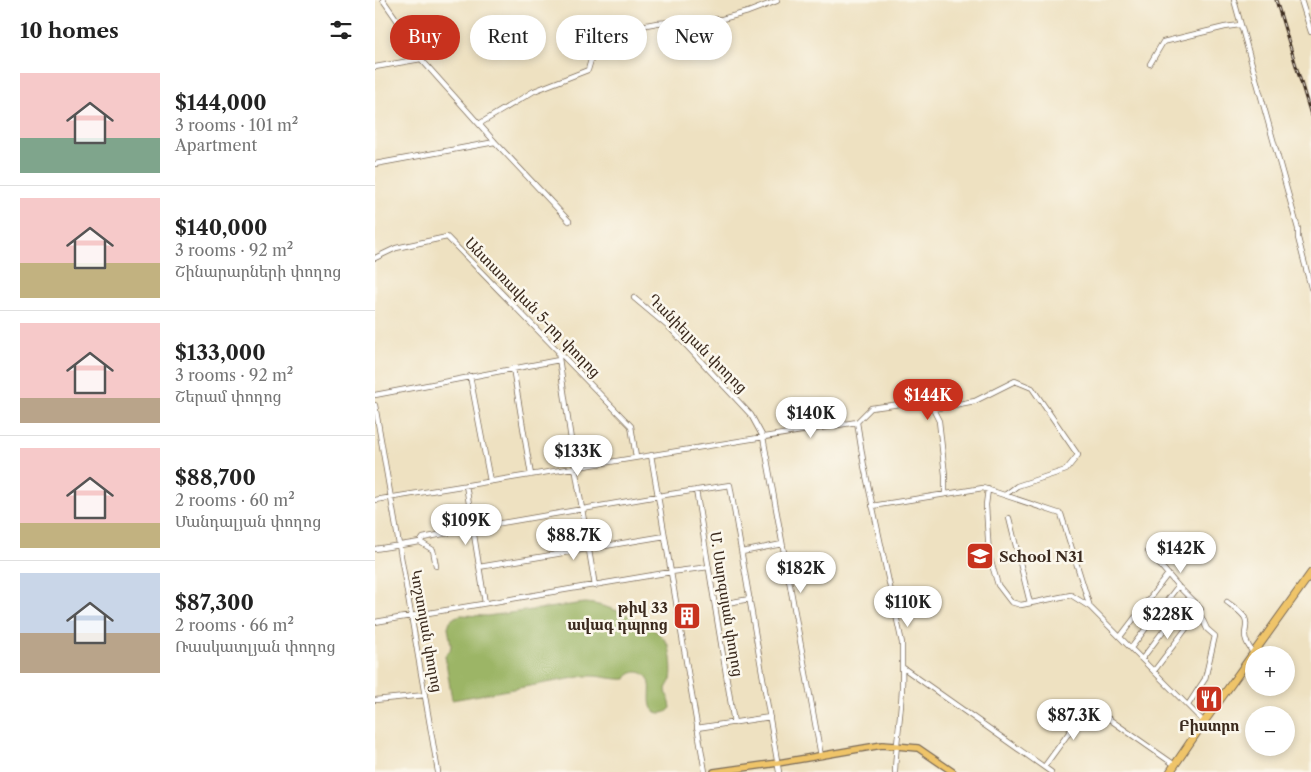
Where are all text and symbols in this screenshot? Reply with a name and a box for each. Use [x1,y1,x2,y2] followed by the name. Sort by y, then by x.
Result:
[390,15,460,60] chip: Buy
[470,15,546,60] chip: Rent
[556,15,647,60] chip: Filters
[657,15,732,60] chip: New
[327,16,355,44] icon: filters
[20,18,119,43] text: 10 homes
[175,90,267,115] text: $144,000
[60,93,120,153] icon: home
[175,115,298,135] text: 3 rooms · 101 m²
[175,135,257,155] text: Apartment
[175,215,267,240] text: $140,000
[60,218,120,278] icon: home
[461,233,605,381] street label: Անտառավան 5-րդ փողոց
[175,240,293,260] text: 3 rooms · 92 m²
[175,261,341,281] text: Շինարարների փողոց
[645,290,751,396] street label: Դանիելյան փողոց
[175,340,266,365] text: $133,000
[60,343,120,403] icon: home
[175,365,293,385] text: 3 rooms · 92 m²
[893,378,963,421] pin: $144K
[904,385,952,405] text: $144K
[175,386,282,406] text: Շերամ փողոց
[776,396,846,439] pin: $140K
[787,403,835,423] text: $140K
[543,434,613,477] pin: $133K
[555,441,602,461] text: $133K
[175,465,256,490] text: $88,700
[60,468,120,528] icon: home
[175,490,295,510] text: 2 rooms · 60 m²
[431,504,501,546] pin: $109K
[442,510,490,530] text: $109K
[175,511,321,531] text: Մանդալյան փողոց
[533,518,615,561] pin: $88.7K
[547,525,601,545] text: $88.7K
[706,530,748,678] street label: Մ. Սարգսյան փողոց
[1146,532,1216,574] pin: $142K
[1157,538,1205,558] text: $142K
[965,541,995,571] school or university icon: School N31
[999,547,1084,566] place label: School N31
[766,552,836,594] pin: $182K
[777,558,825,578] text: $182K
[407,568,447,694] street label: Կոշտոյան փողոց
[873,586,943,628] pin: $110K
[175,590,254,615] text: $87,300
[885,592,931,612] text: $110K
[60,593,120,653] icon: home
[568,598,668,634] place label: թիվ 33 ավագ դպրոց
[1133,598,1203,640] pin: $228K
[672,601,702,631] building icon: թիվ 33 ավագ դպրոց
[1143,604,1193,624] text: $228K
[175,615,294,635] text: 2 rooms · 66 m²
[175,636,335,656] text: Ռասկատլյան փողոց
[1245,646,1295,756] map controls
[1245,646,1295,696] button: +
[1194,684,1224,714] restaurant icon: Բիստրո
[1033,698,1115,741] pin: $87.3K
[1048,705,1100,725] text: $87.3K
[1245,706,1295,756] button: −
[1179,716,1239,735] place label: Բիստրո

